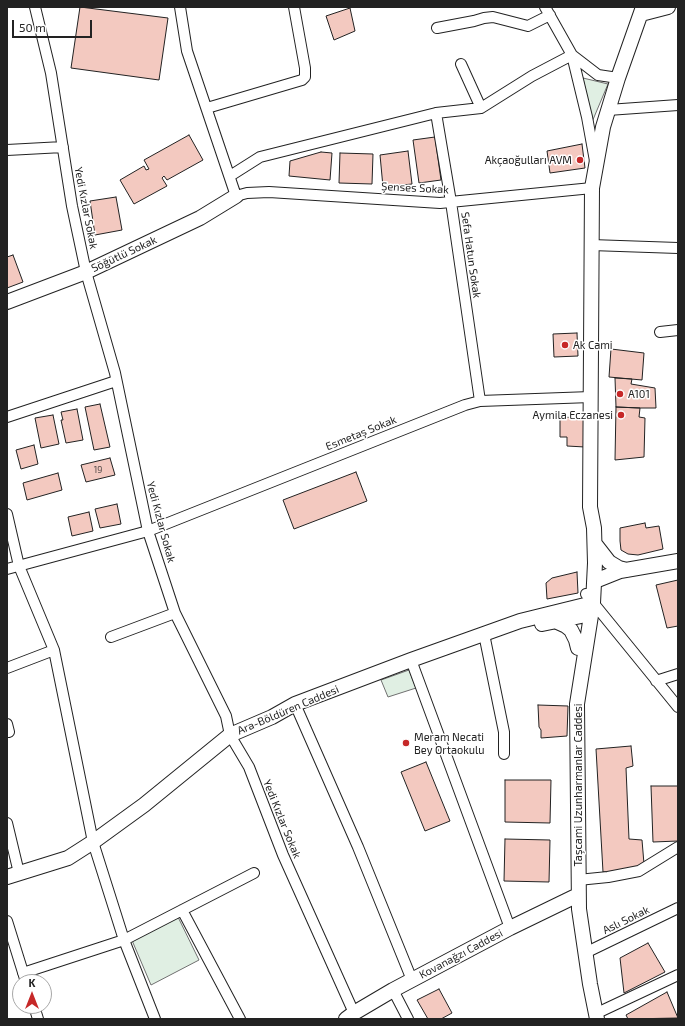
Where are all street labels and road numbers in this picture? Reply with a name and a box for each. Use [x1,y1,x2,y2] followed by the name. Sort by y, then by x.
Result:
[72,166,100,250] street label: Yedi Kızlar Sokak
[381,180,449,196] street label: Şenses Sokak
[458,211,484,299] street label: Sefa Hatun Sokak
[89,233,159,275] street label: Söğütlü Sokak
[324,413,398,453] street label: Esmetaş Sokak
[144,480,178,564] street label: Yedi Kızlar Sokak
[235,683,341,737] street label: Ara-Böldüren Caddesi
[571,703,585,867] street label: Taşcami Uzunharmanlar Caddesi
[260,778,304,860] street label: Yedi Kızlar Sokak
[600,903,652,937] street label: Aslı Sokak
[417,926,505,982] street label: Kovanağzı Caddesi

